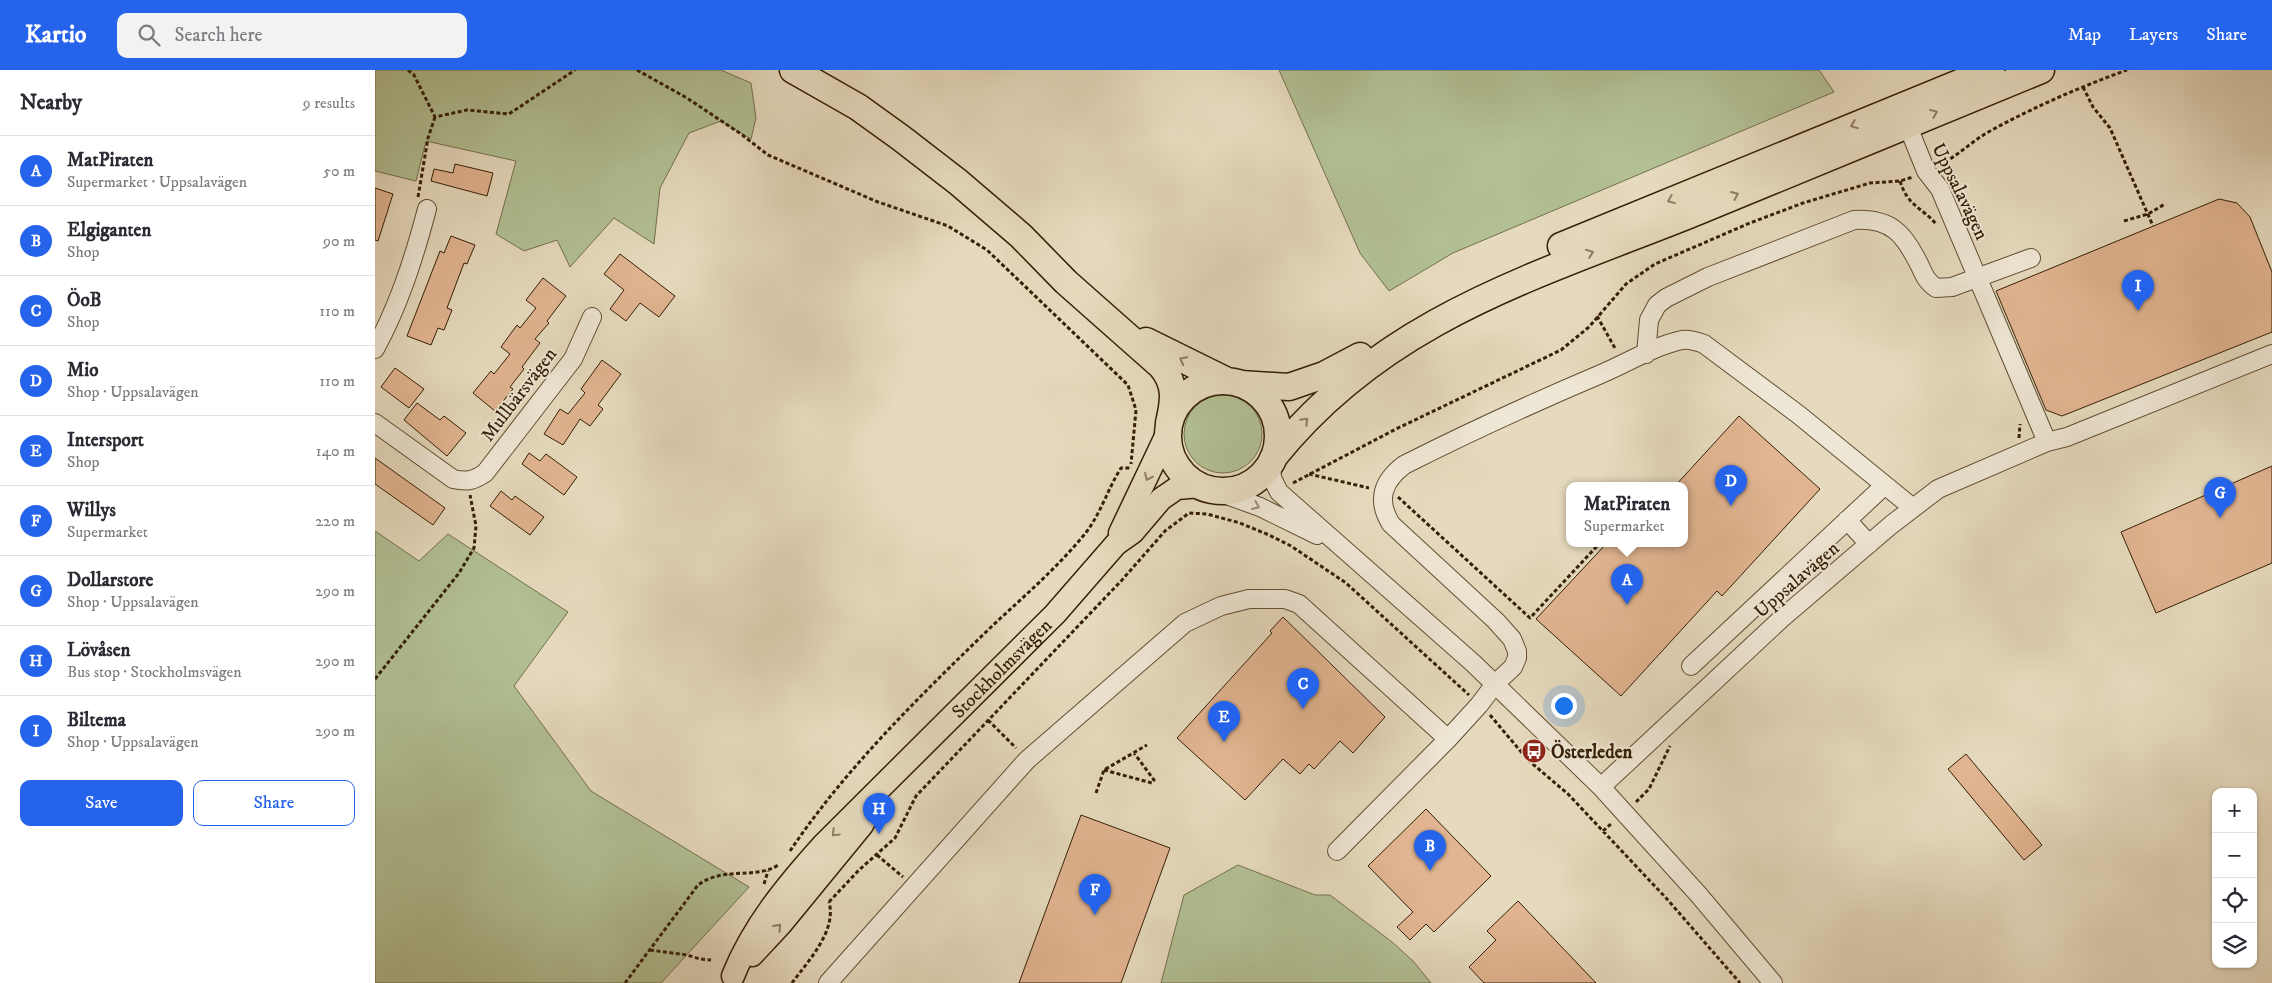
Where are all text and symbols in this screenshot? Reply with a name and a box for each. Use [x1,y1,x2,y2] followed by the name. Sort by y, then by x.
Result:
[117,13,467,58] search box
[25,20,87,50] text: Kartio
[135,21,163,49] icon: search
[175,24,262,47] text: Search here
[2068,24,2101,46] text: Map
[2129,24,2178,46] text: Layers
[2206,24,2247,46] text: Share
[20,90,82,116] text: Nearby
[303,93,355,113] text: 9 results
[1929,109,1938,120] one-way arrow
[1850,119,1859,129] one-way arrow
[1926,139,1993,244] street label: Uppsalavägen
[67,149,153,172] text: MatPiraten
[31,161,41,181] text: A
[323,161,355,181] text: 50 m
[67,172,247,192] text: Supermarket · Uppsalavägen
[1730,190,1739,201] one-way arrow
[1668,194,1676,204] one-way arrow
[67,219,151,242] text: Elgiganten
[31,231,41,251] text: B
[323,231,355,251] text: 90 m
[67,242,100,262] text: Shop
[1585,249,1594,259] one-way arrow
[2122,270,2154,311] pin: I
[67,289,102,312] text: ÖoB
[31,301,41,321] text: C
[319,301,355,321] text: 110 m
[67,312,100,332] text: Shop
[476,343,562,446] street label: Mullbärsvägen
[1179,356,1188,366] one-way arrow
[67,359,99,382] text: Mio
[30,371,42,391] text: D
[319,371,355,391] text: 110 m
[67,382,199,402] text: Shop · Uppsalavägen
[1299,418,1308,427] one-way arrow
[67,429,144,452] text: Intersport
[30,441,42,461] text: E
[316,441,355,461] text: 140 m
[67,452,100,472] text: Shop
[1715,465,1747,506] pin: D
[1144,472,1155,481] one-way arrow
[2204,477,2236,518] pin: G
[1566,482,1688,547] popup
[1584,493,1670,516] text: MatPiraten
[67,499,116,522] text: Willys
[1251,499,1260,510] one-way arrow
[31,511,41,531] text: F
[315,511,355,531] text: 220 m
[1584,516,1665,536] text: Supermarket
[67,522,148,542] text: Supermarket
[1750,537,1844,623] street label: Uppsalavägen
[1611,564,1643,605] pin: A
[67,569,153,592] text: Dollarstore
[30,581,42,601] text: G
[315,581,355,601] text: 290 m
[67,592,199,612] text: Shop · Uppsalavägen
[947,614,1057,723] street label: Stockholmsvägen
[67,639,131,662] text: Lövåsen
[29,651,43,671] text: H
[315,651,355,671] text: 290 m
[67,662,242,682] text: Bus stop · Stockholmsvägen
[1287,668,1319,709] pin: C
[1551,693,1577,719] your location
[1208,701,1240,742] pin: E
[67,709,126,732] text: Biltema
[33,721,39,741] text: I
[315,721,355,741] text: 290 m
[67,732,199,752] text: Shop · Uppsalavägen
[1521,738,1547,764] bus stop icon: Österleden
[1551,739,1634,764] place label: Österleden
[20,780,183,826] button: Save
[193,780,355,826] button: Share
[2212,788,2257,968] map controls
[2212,788,2257,833] button: +
[863,793,895,834] pin: H
[832,827,841,836] one-way arrow
[1414,830,1446,871] pin: B
[2212,833,2257,878] button: −
[1079,874,1111,915] pin: F
[2212,878,2257,923] button: locate
[2212,923,2257,968] button: layers
[772,924,781,933] one-way arrow

